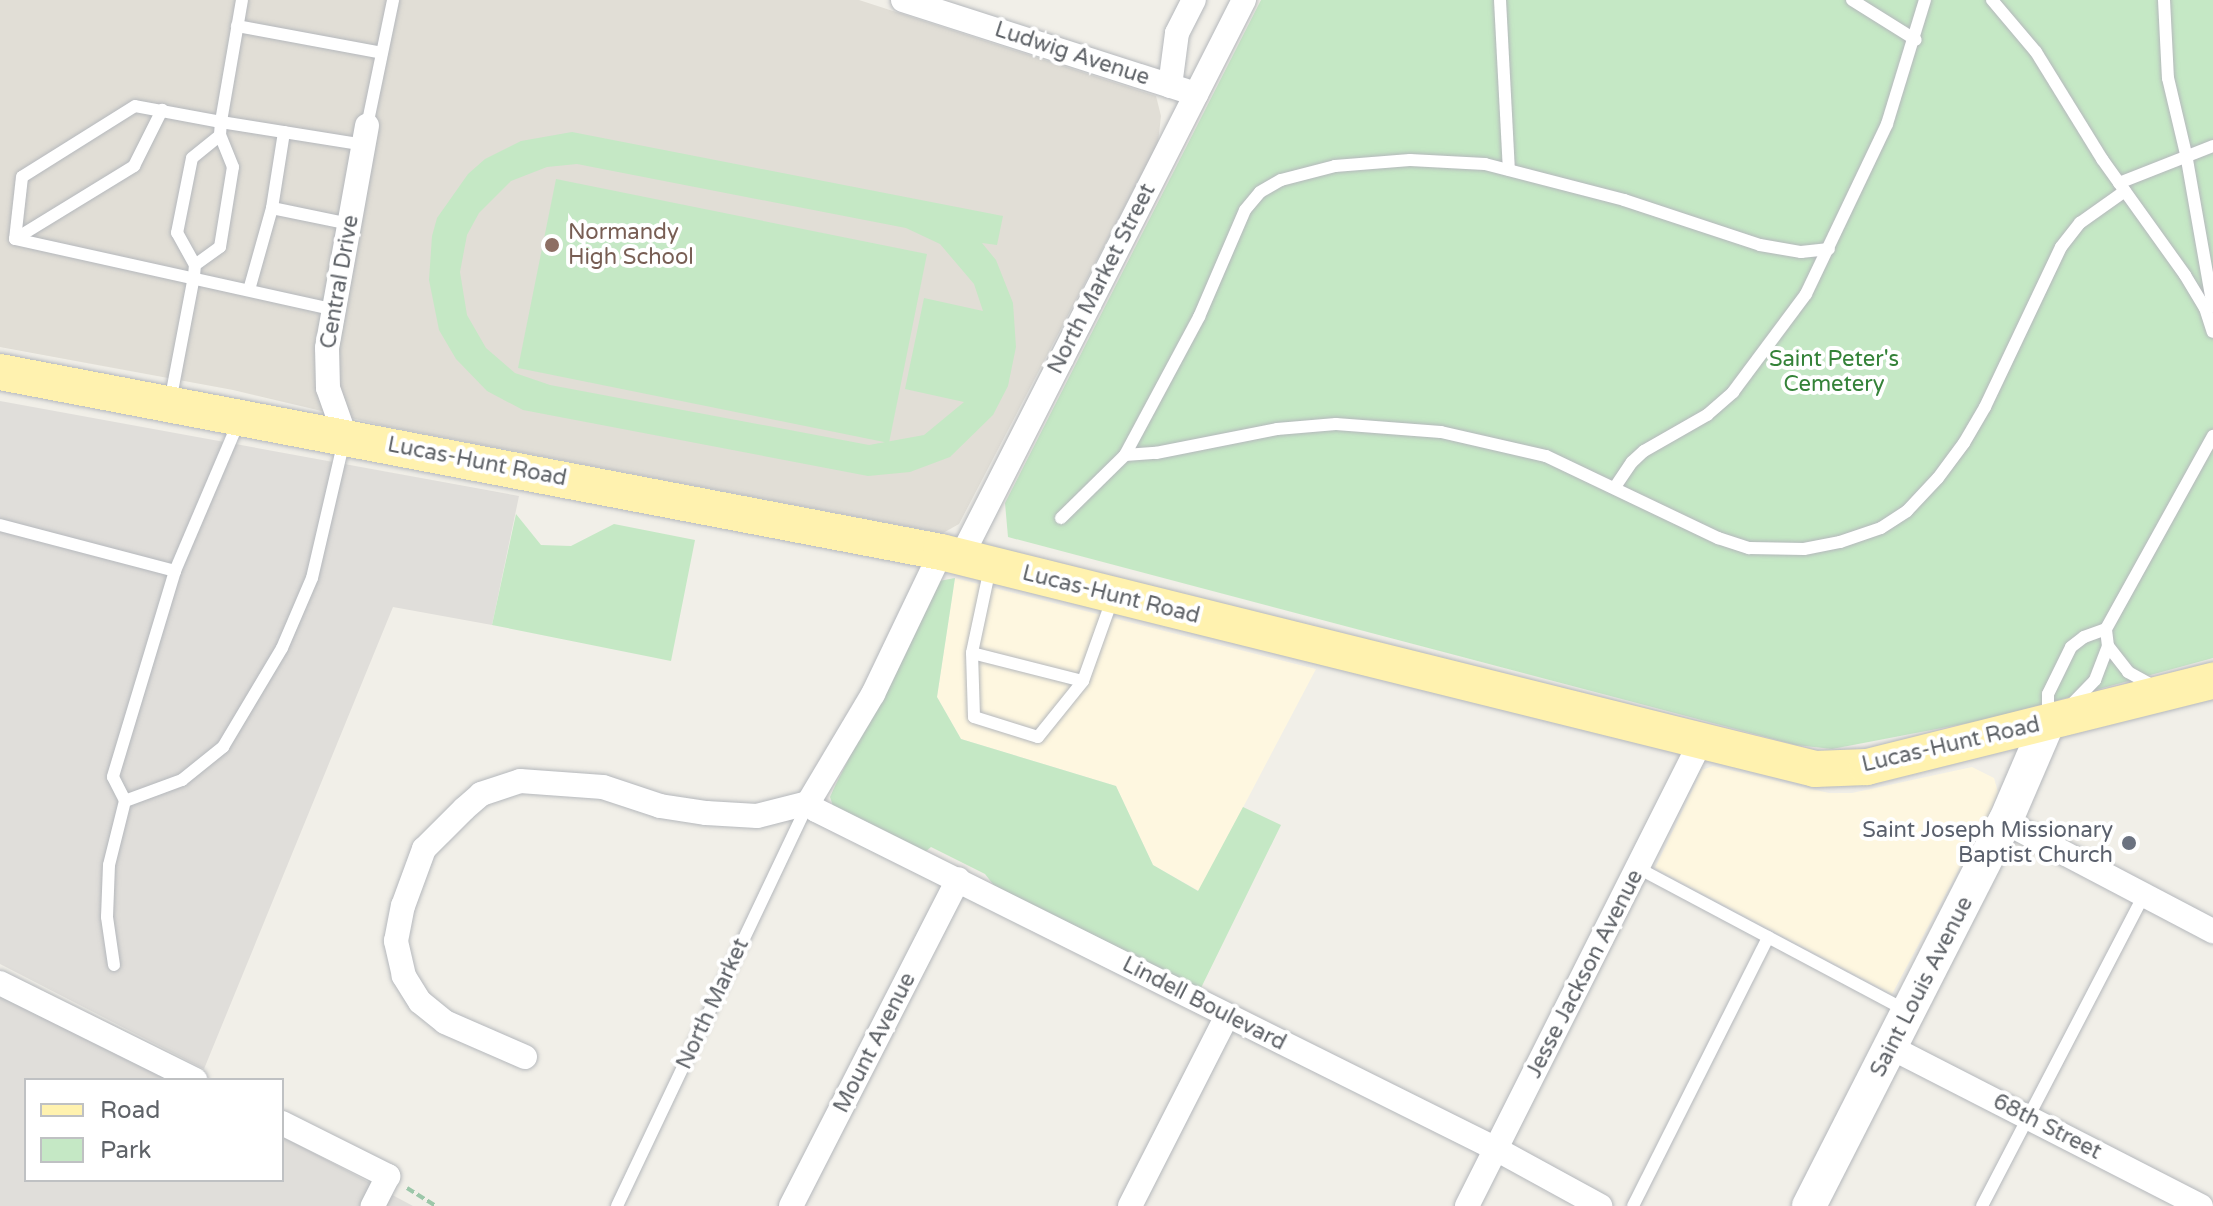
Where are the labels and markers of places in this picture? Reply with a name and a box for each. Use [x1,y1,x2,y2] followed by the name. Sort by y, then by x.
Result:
[568,219,694,270] place label: Normandy High School
[543,236,561,254] marker: Normandy High School
[1862,817,2113,868] place label: Saint Joseph Missionary Baptist Church
[2120,834,2138,852] marker: Saint Joseph Missionary Baptist Church

